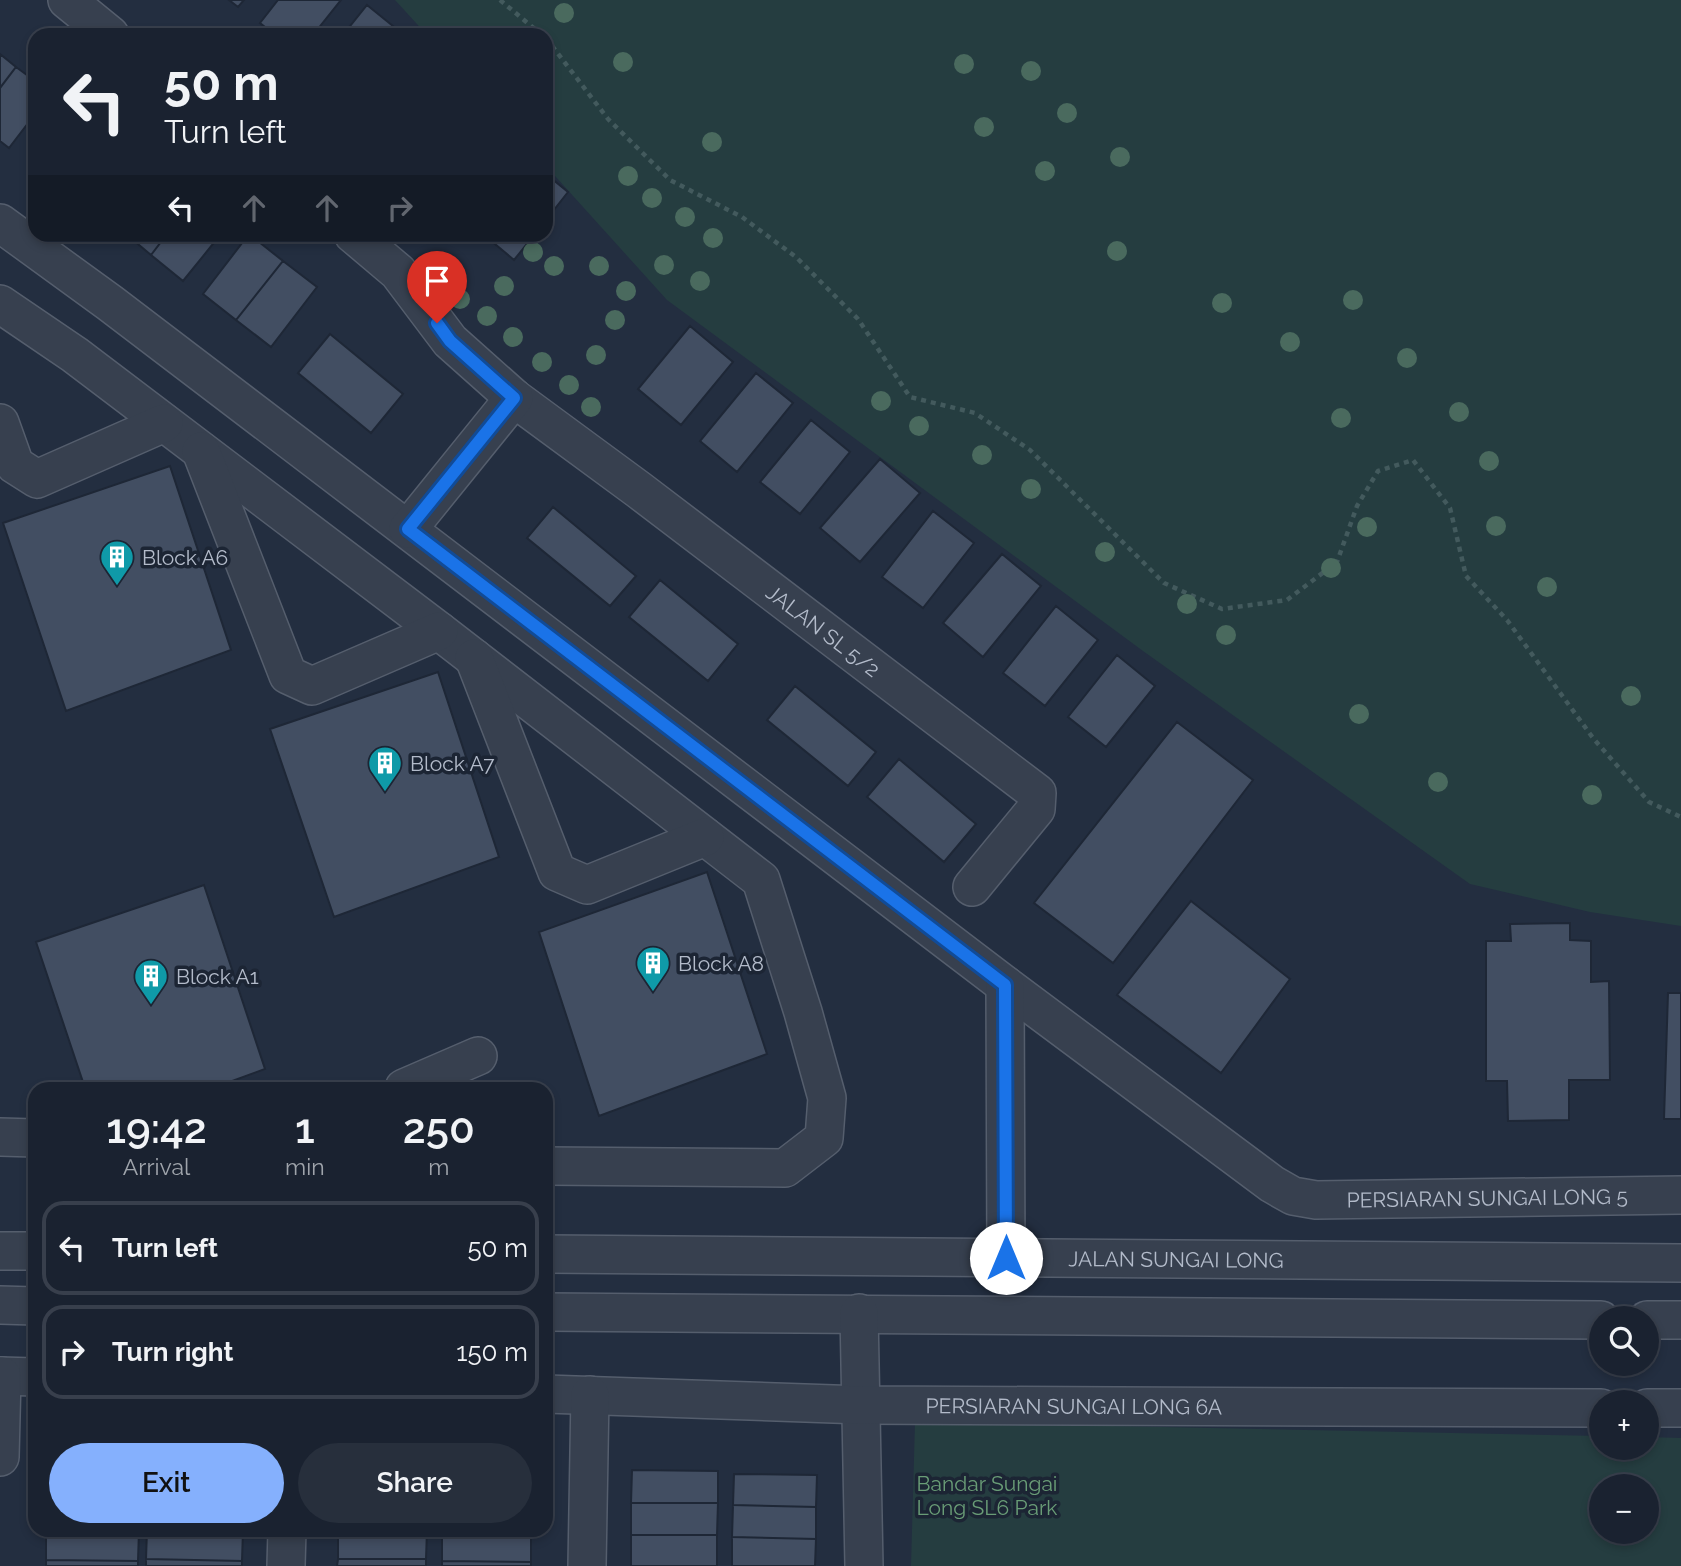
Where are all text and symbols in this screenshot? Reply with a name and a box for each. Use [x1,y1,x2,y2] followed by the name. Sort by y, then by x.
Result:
[164,54,279,111] text: 50 m
[49,56,140,147] icon: left
[164,113,286,150] text: Turn left
[162,189,200,227] icon: left
[235,189,273,227] icon: ahead
[308,189,346,227] icon: ahead
[381,189,419,227] icon: right
[407,251,467,323] pin
[418,262,456,300] icon: arrive
[98,538,136,587] building icon: Block A6
[142,545,228,570] place label: Block A6
[762,579,885,682] street label: JALAN SL 5/2
[366,744,404,793] building icon: Block A7
[410,751,495,776] place label: Block A7
[634,944,672,993] building icon: Block A8
[678,951,764,976] place label: Block A8
[132,957,170,1006] building icon: Block A1
[176,964,259,989] place label: Block A1
[106,1104,207,1153] text: 19:42
[295,1104,315,1153] text: 1
[403,1104,475,1153] text: 250
[123,1153,190,1180] text: Arrival
[285,1153,325,1180] text: min
[428,1153,449,1180] text: m
[1346,1183,1628,1212] street label: PERSIARAN SUNGAI LONG 5
[969,1221,1043,1295] position arrow
[53,1229,91,1267] icon: left
[112,1233,218,1263] text: Turn left
[467,1233,528,1263] text: 50 m
[1068,1246,1284,1272] street label: JALAN SUNGAI LONG
[1589,1306,1659,1544] map controls
[1589,1306,1659,1376] button: search
[53,1333,91,1371] icon: right
[112,1337,233,1367] text: Turn right
[456,1337,528,1367] text: 150 m
[1589,1390,1659,1460] button: +
[926,1393,1222,1419] street label: PERSIARAN SUNGAI LONG 6A
[49,1443,284,1523] button: Exit
[298,1443,532,1523] button: Share
[917,1471,1057,1520] park label: Bandar Sungai Long SL6 Park
[1589,1474,1659,1544] button: −

